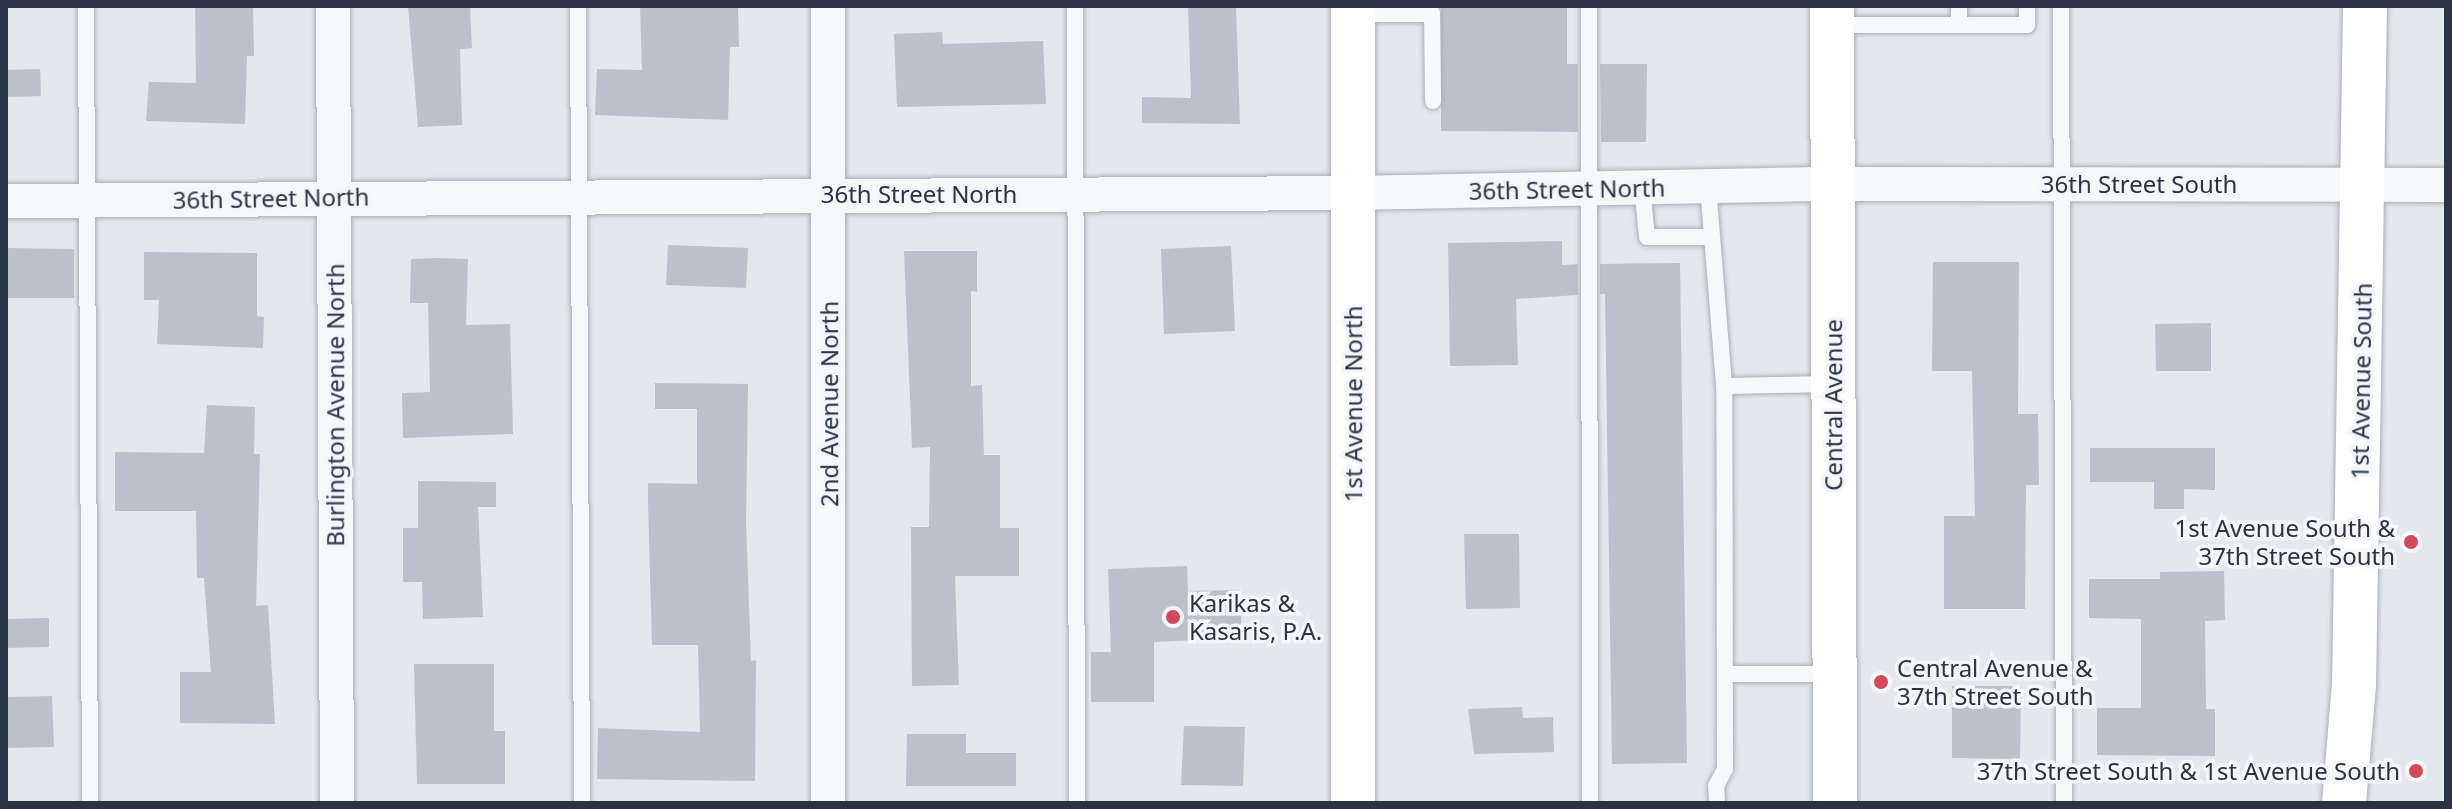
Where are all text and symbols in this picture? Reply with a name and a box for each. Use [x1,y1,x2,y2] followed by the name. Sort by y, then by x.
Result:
[2041,170,2237,198] street label: 36th Street South
[1468,173,1666,205] street label: 36th Street North
[821,180,1017,208] street label: 36th Street North
[172,182,370,214] street label: 36th Street North
[321,263,349,547] street label: Burlington Avenue North
[2345,282,2377,480] street label: 1st Avenue South
[815,301,843,507] street label: 2nd Avenue North
[1339,306,1367,502] street label: 1st Avenue North
[1819,319,1847,491] street label: Central Avenue
[2175,514,2395,570] place label: 1st Avenue South & 37th Street South
[2402,533,2420,551] marker: 1st Avenue South & 37th Street South
[1189,589,1322,645] place label: Karikas & Kasaris, P.A.
[1164,608,1182,626] marker: Karikas & Kasaris, P.A.
[1897,654,2093,710] place label: Central Avenue & 37th Street South
[1872,673,1890,691] marker: Central Avenue & 37th Street South
[1977,757,2400,785] place label: 37th Street South & 1st Avenue South
[2407,762,2425,780] marker: 37th Street South & 1st Avenue South

